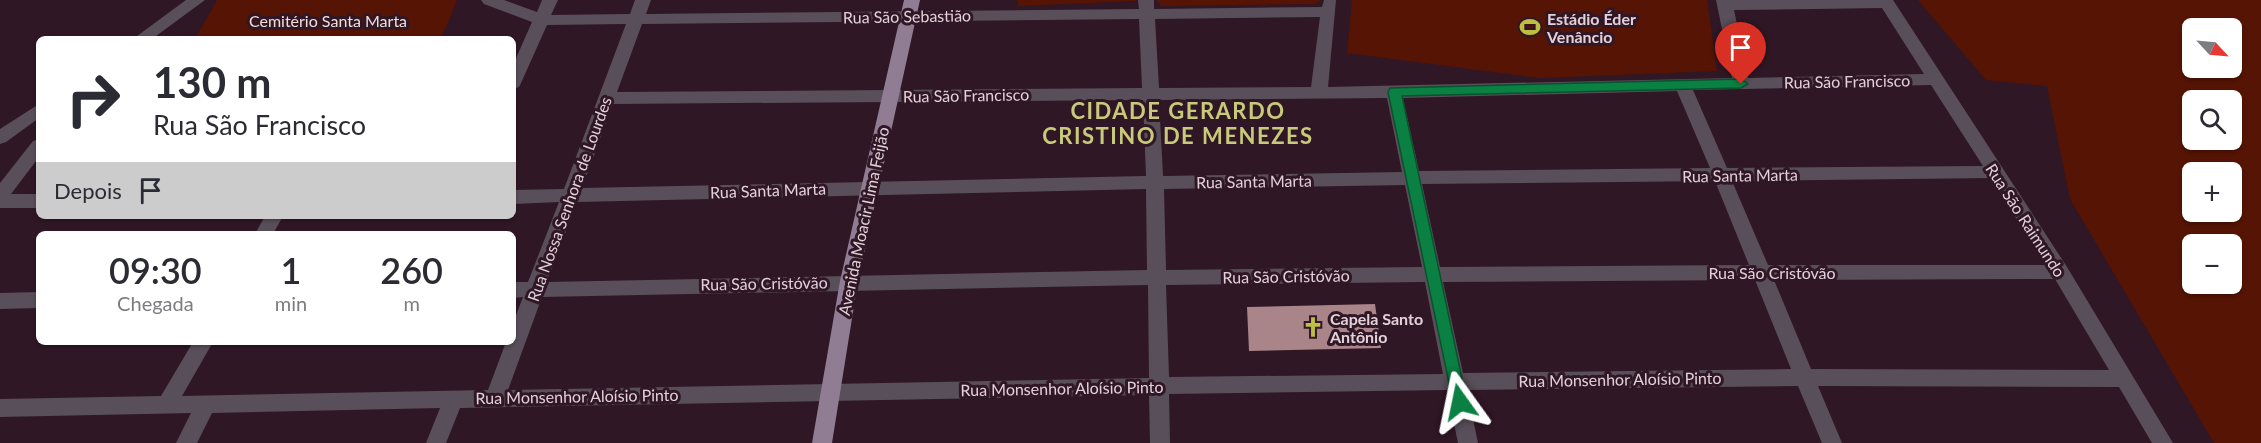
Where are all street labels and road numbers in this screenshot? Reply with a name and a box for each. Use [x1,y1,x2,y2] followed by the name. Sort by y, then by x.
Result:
[843,5,971,27] street label: Rua São Sebastião
[1784,70,1910,92] street label: Rua São Francisco
[903,84,1029,106] street label: Rua São Francisco
[523,94,615,304] street label: Rua Nossa Senhora de Lourdes
[834,125,892,317] street label: Avenida Moacir Lima Feijão
[1982,160,2070,280] street label: Rua São Raimundo
[1682,164,1798,186] street label: Rua Santa Marta
[1196,170,1312,192] street label: Rua Santa Marta
[710,178,826,202] street label: Rua Santa Marta
[1708,263,1836,282] street label: Rua São Cristóvão
[1222,265,1350,287] street label: Rua São Cristóvão
[700,272,828,294] street label: Rua São Cristóvão
[1518,368,1722,390] street label: Rua Monsenhor Aloísio Pinto
[960,377,1164,399] street label: Rua Monsenhor Aloísio Pinto
[475,385,679,407] street label: Rua Monsenhor Aloísio Pinto

